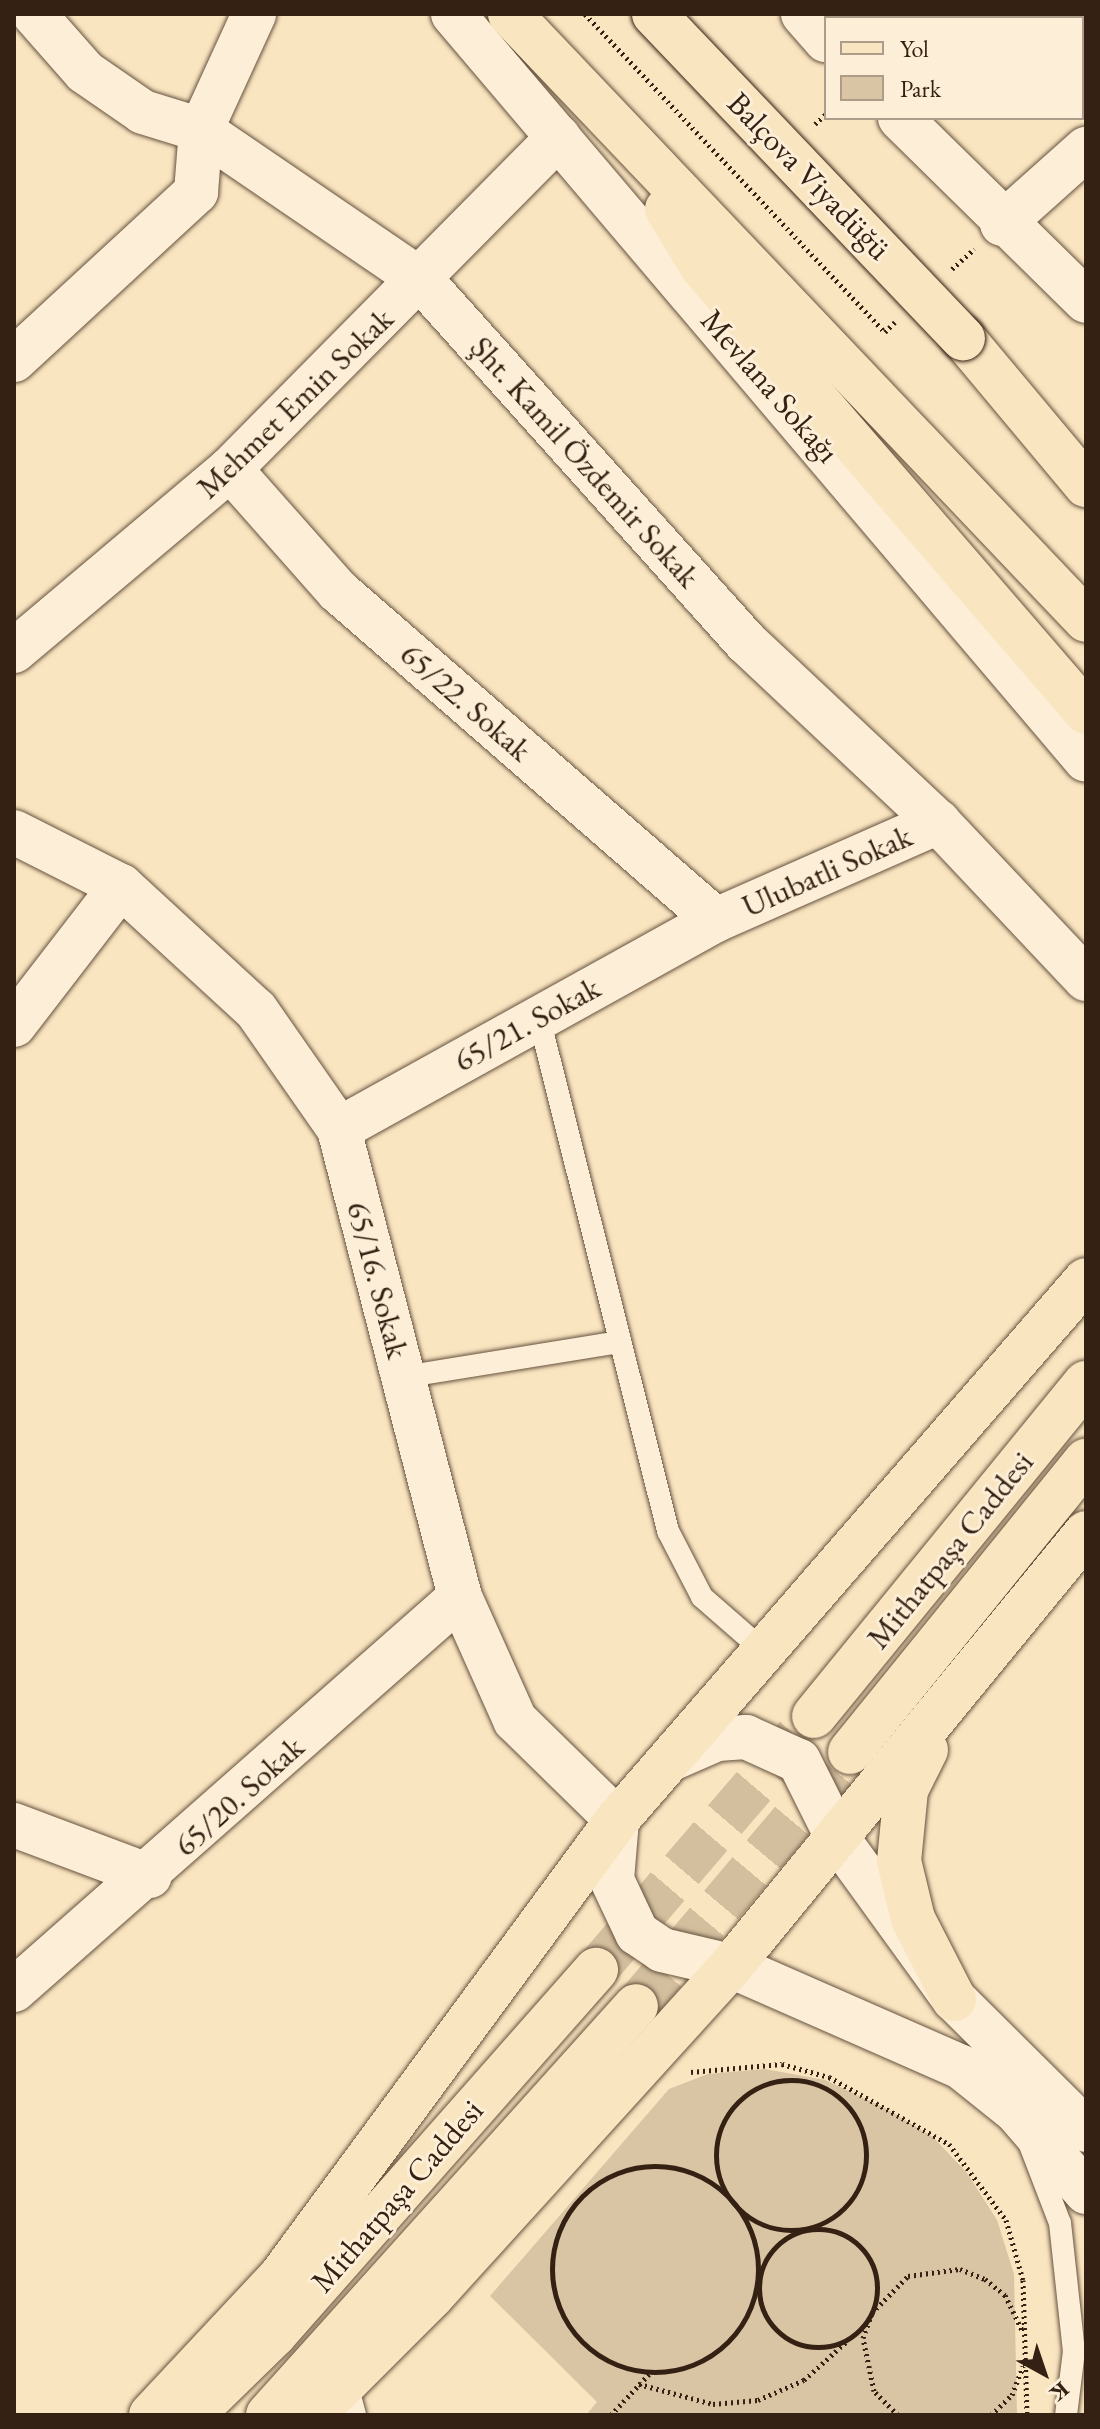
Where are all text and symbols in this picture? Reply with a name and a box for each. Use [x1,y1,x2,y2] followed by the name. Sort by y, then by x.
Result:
[824,16,1084,120] legend
[900,33,929,64] text: Yol
[900,73,941,104] text: Park
[719,84,899,268] street label: Balçova Viyadüğü
[189,300,401,506] street label: Mehmet Emin Sokak
[693,301,847,471] street label: Mevlana Sokağı
[462,329,708,595] street label: Şht. Kamil Özdemir Sokak
[393,635,539,769] street label: 65/22. Sokak
[736,816,918,926] street label: Ulubatli Sokak
[447,968,607,1080] street label: 65/21. Sokak
[339,1197,417,1363] street label: 65/16. Sokak
[859,1444,1041,1656] street label: Mithatpaşa Caddesi
[166,1728,312,1864] street label: 65/20. Sokak
[303,2092,491,2300] street label: Mithatpaşa Caddesi
[1004,2333,1084,2413] north arrow
[1044,2375,1076,2408] text: K

